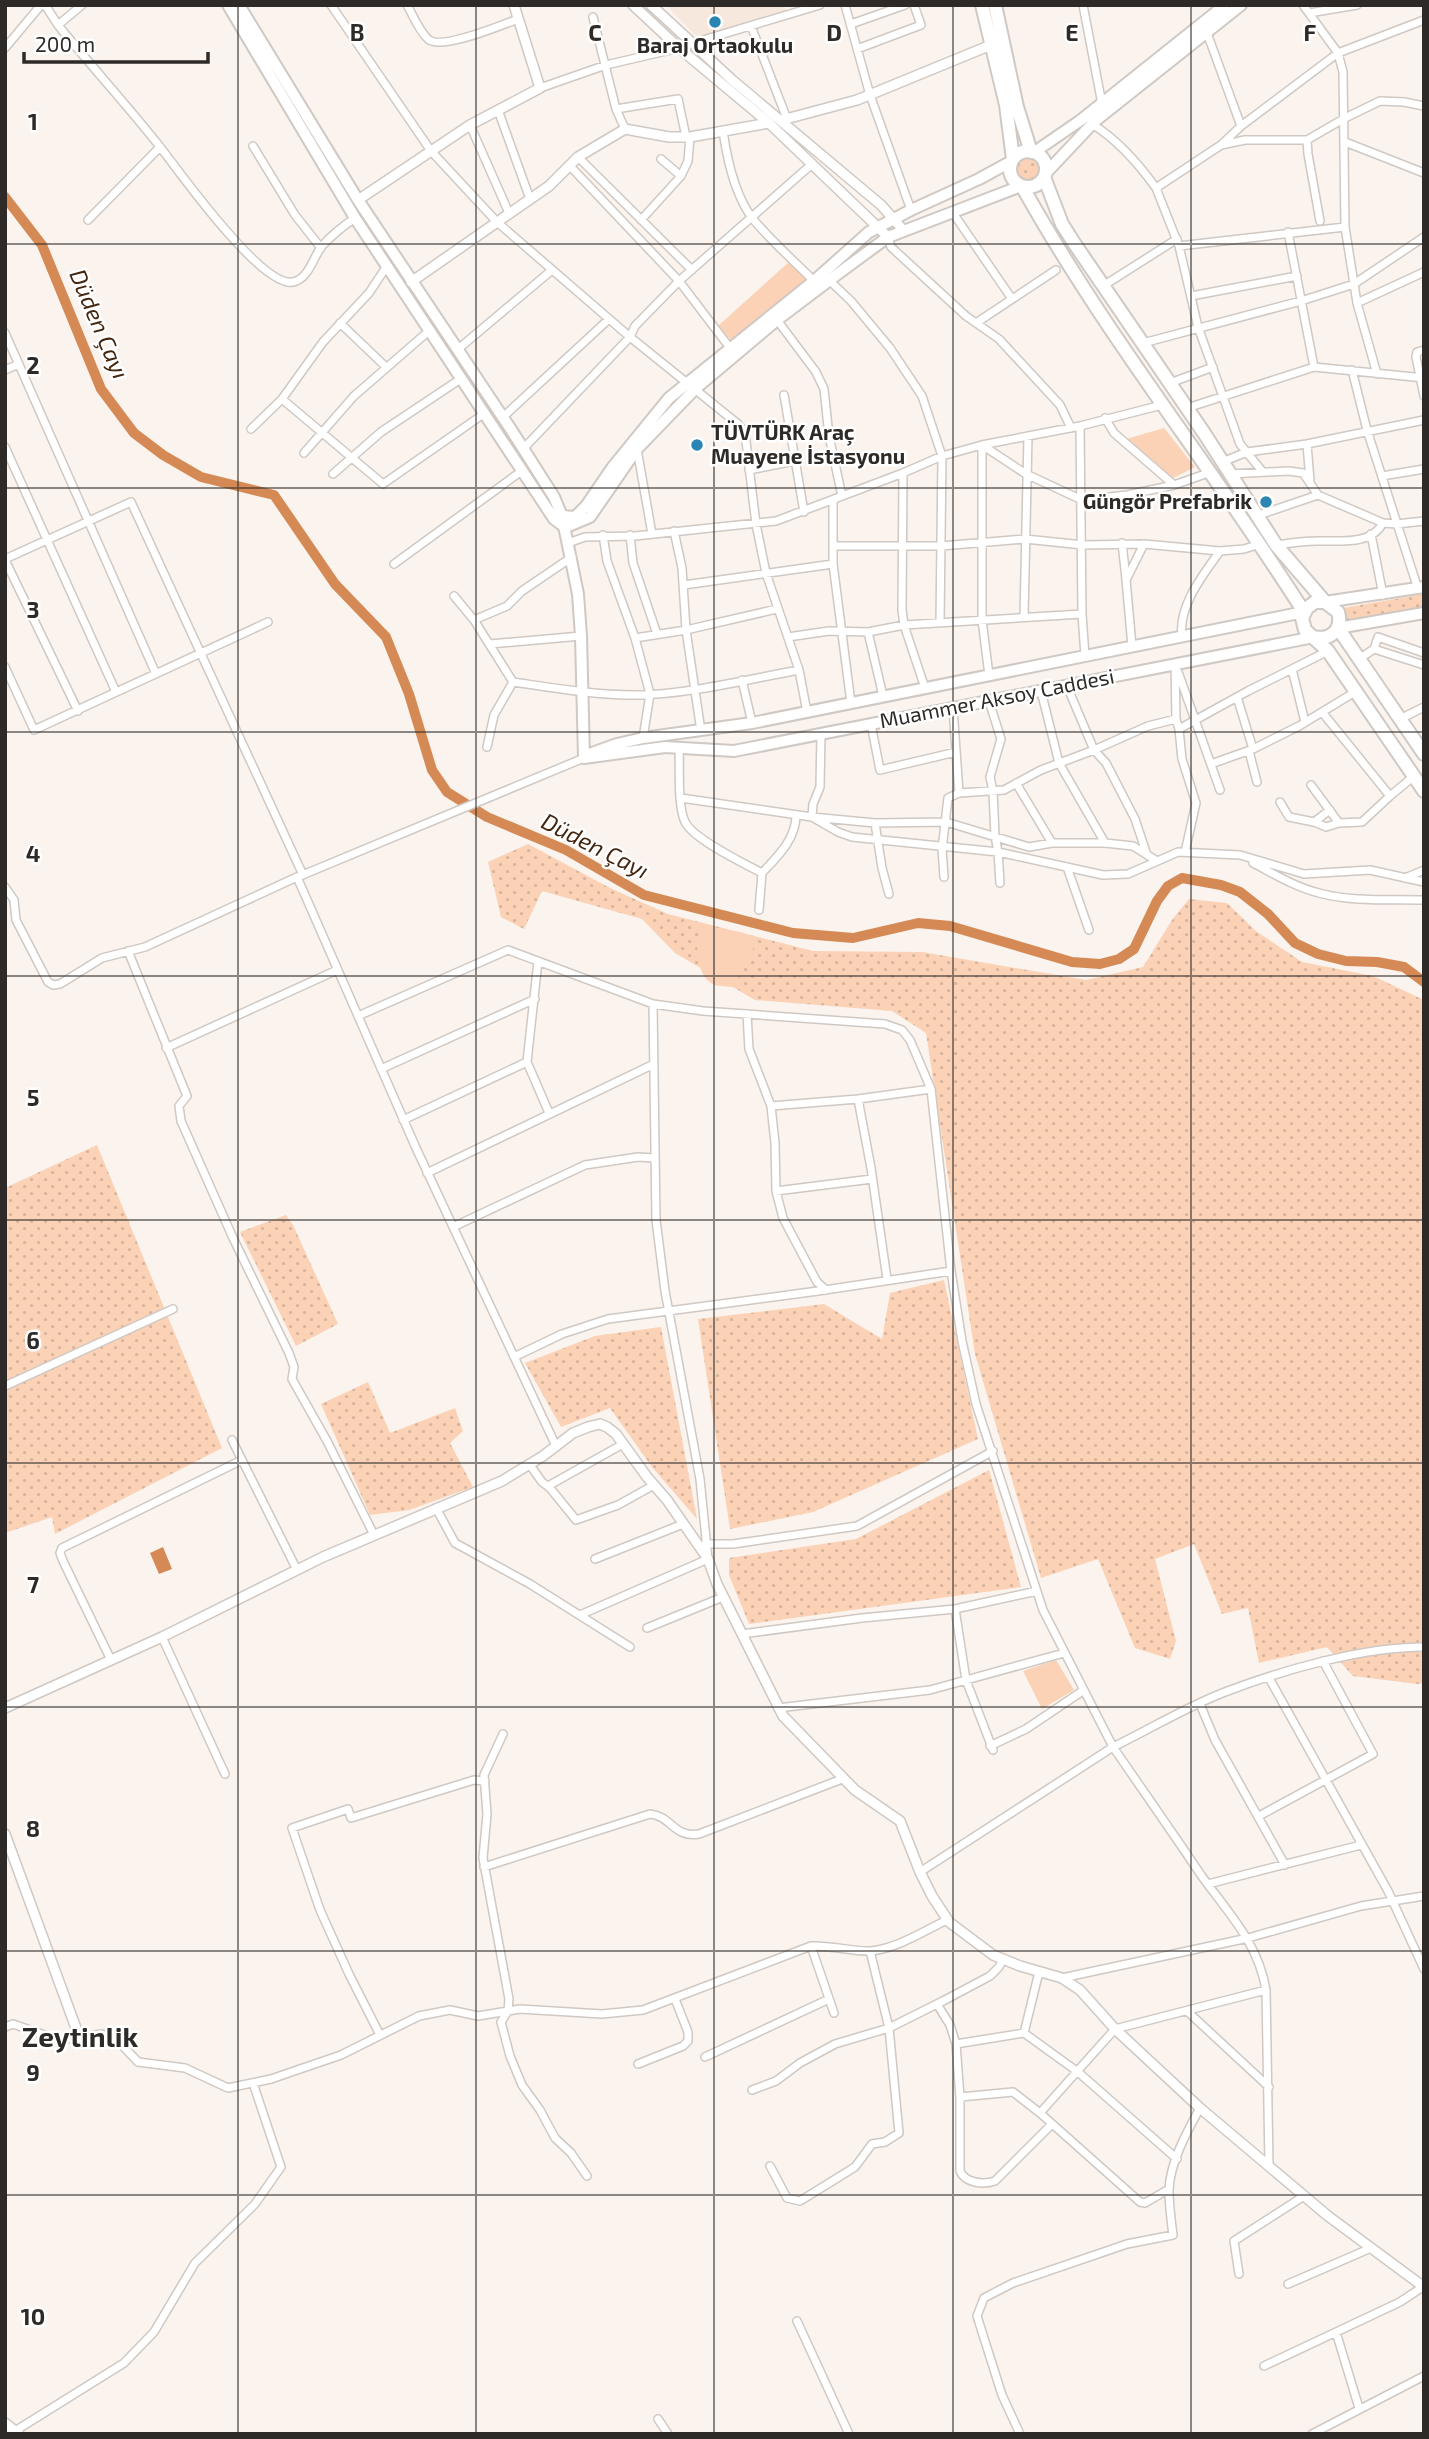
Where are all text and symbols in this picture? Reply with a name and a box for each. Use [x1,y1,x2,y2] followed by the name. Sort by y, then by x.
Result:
[707,14,723,30] marker: Baraj Ortaokulu
[350,18,364,46] text: B
[588,18,602,46] text: C
[826,18,842,46] text: D
[1065,18,1079,46] text: E
[1304,18,1317,46] text: F
[24,21,208,65] scale bar
[35,31,95,56] text: 200 m
[637,32,793,57] place label: Baraj Ortaokulu
[28,107,38,135] text: 1
[63,265,136,383] water label: Düden Çayı
[26,351,40,379] text: 2
[711,419,905,469] place label: TÜVTÜRK Araç Muayene İstasyonu
[689,437,705,453] marker: TÜVTÜRK Araç Muayene İstasyonu
[1083,488,1252,513] place label: Güngör Prefabrik
[1258,494,1274,510] marker: Güngör Prefabrik
[26,595,40,623] text: 3
[877,663,1116,733] street label: Muammer Aksoy Caddesi
[537,806,654,885] water label: Düden Çayı
[26,839,40,867] text: 4
[27,1083,39,1111] text: 5
[26,1326,40,1354] text: 6
[27,1570,39,1598] text: 7
[26,1814,40,1842] text: 8
[22,2019,139,2053] district label: Zeytinlik
[26,2058,40,2086] text: 9
[21,2302,45,2330] text: 10

